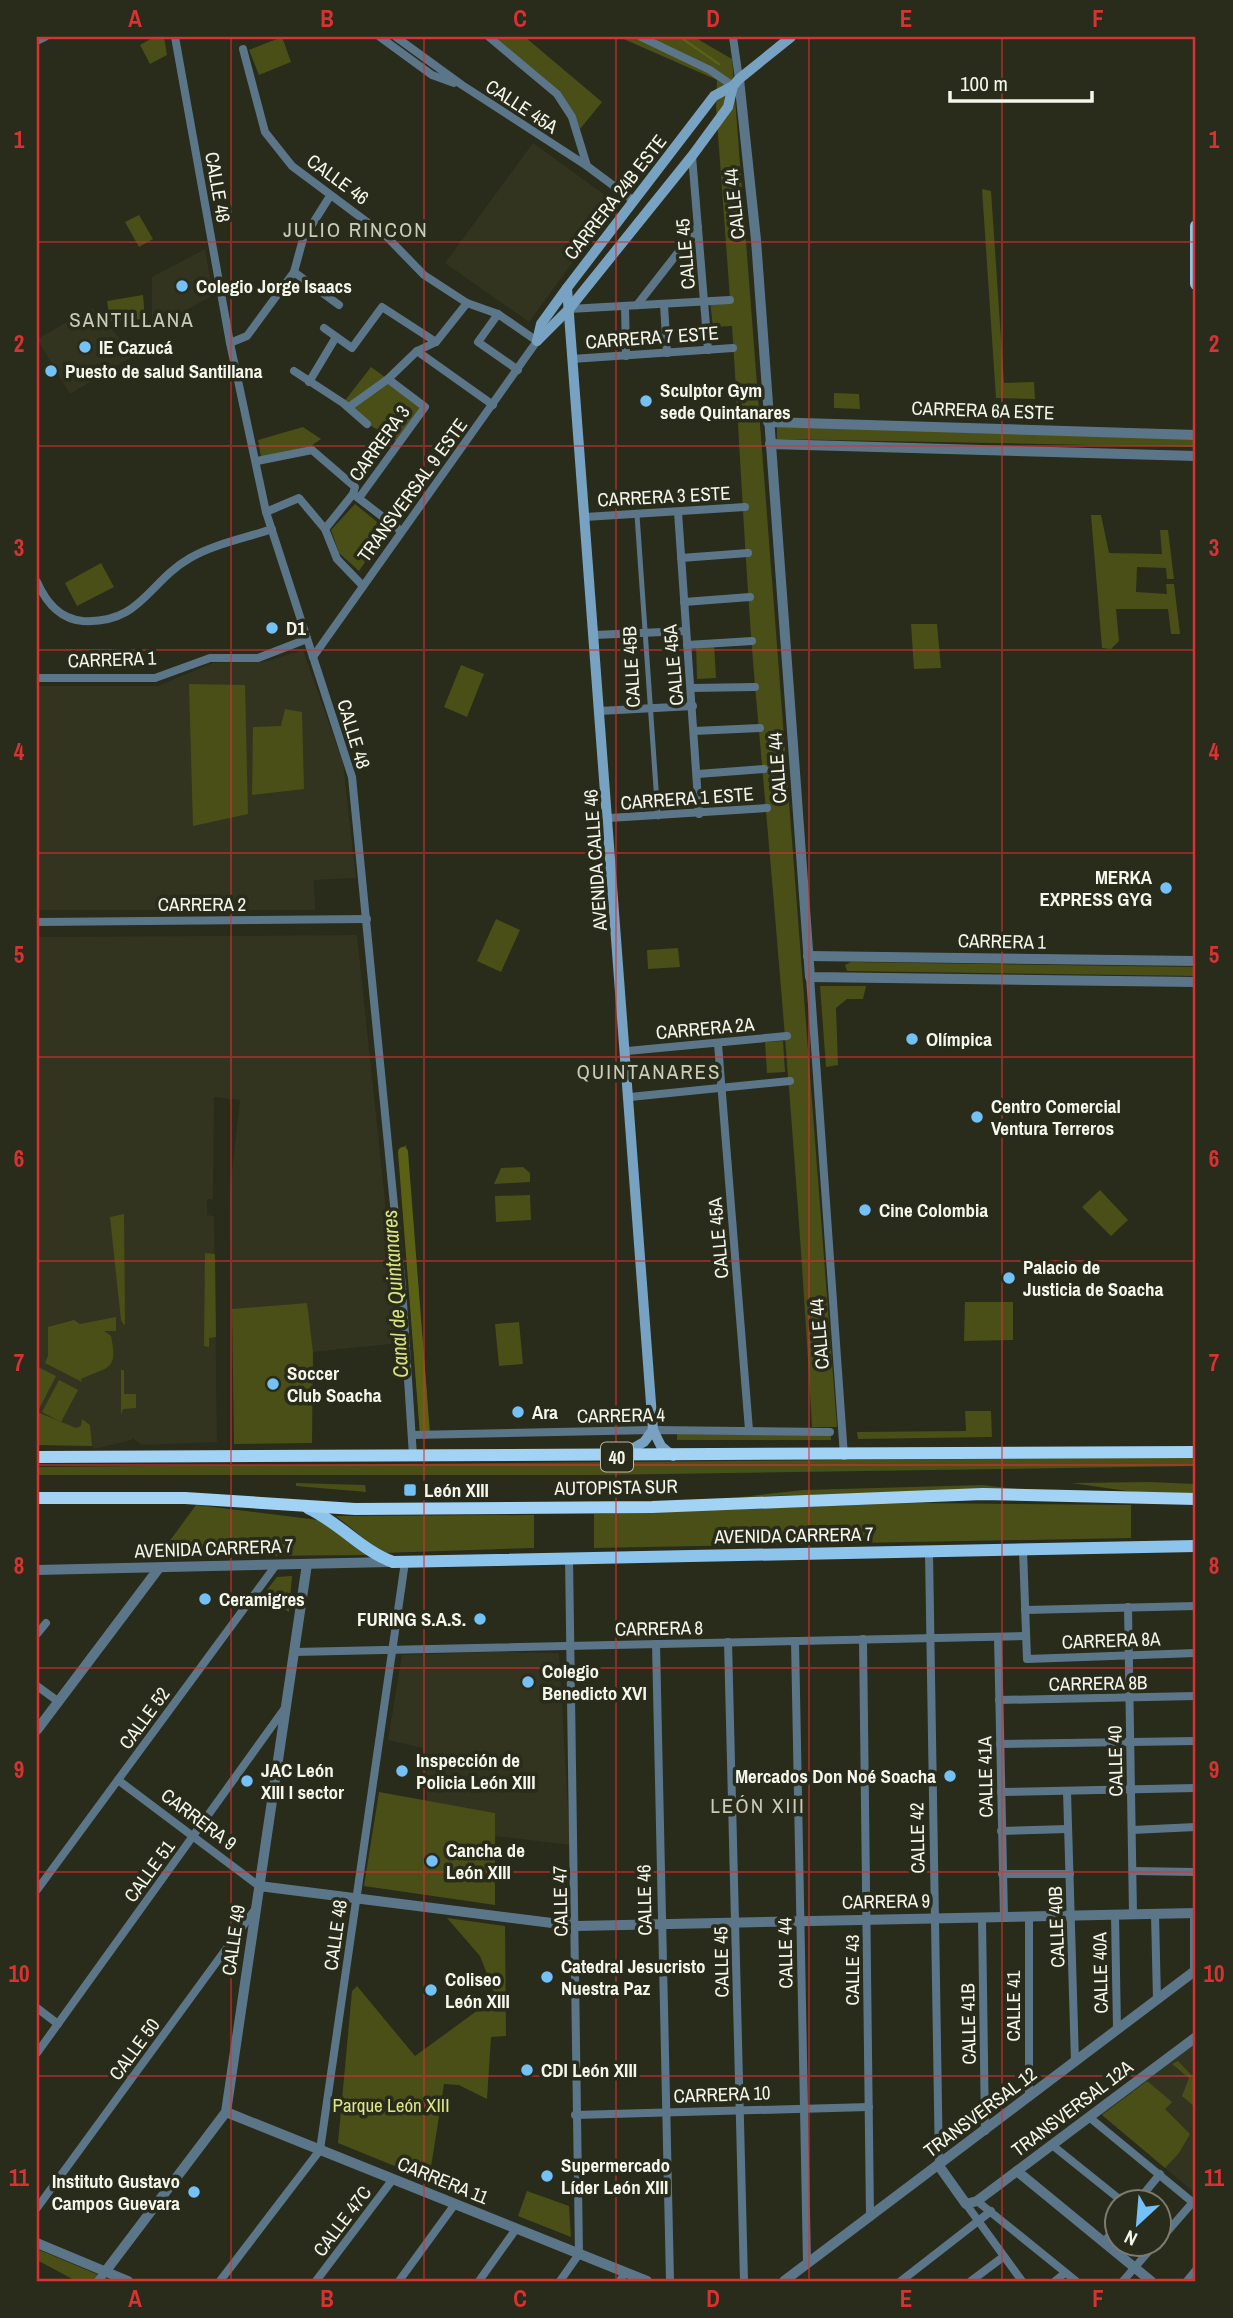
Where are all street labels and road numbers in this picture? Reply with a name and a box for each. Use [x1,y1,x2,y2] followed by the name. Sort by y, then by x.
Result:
[481,73,564,139] street label: CALLE 45A
[558,129,672,265] street label: CARRERA 24B ESTE
[302,148,374,210] street label: CALLE 46
[199,150,237,224] street label: CALLE 48
[717,167,751,241] street label: CALLE 44
[669,217,701,291] street label: CALLE 45
[585,319,719,355] street label: CARRERA 7 ESTE
[911,395,1055,425] street label: CARRERA 6A ESTE
[343,400,415,486] street label: CARRERA 3
[351,413,473,567] street label: TRANSVERSAL 9 ESTE
[597,480,731,512] street label: CARRERA 3 ESTE
[656,623,689,707] street label: CALLE 45A
[616,626,646,708] street label: CALLE 45B
[67,644,157,674] street label: CARRERA 1
[331,696,377,772] street label: CALLE 48
[762,731,792,804] street label: CALLE 44
[620,780,754,816] street label: CARRERA 1 ESTE
[577,788,613,933] street label: AVENIDA CALLE 46
[158,891,246,917] street label: CARRERA 2
[958,927,1047,955] street label: CARRERA 1
[655,1011,756,1045] street label: CARRERA 2A
[701,1196,734,1280] street label: CALLE 45A
[803,1297,835,1371] street label: CALLE 44
[577,1401,666,1429] street label: CARRERA 4
[601,1442,633,1472] road number: 40
[553,1473,678,1501] street label: AUTOPISTA SUR
[713,1521,874,1549] street label: AVENIDA CARRERA 7
[133,1532,294,1564] street label: AVENIDA CARRERA 7
[615,1614,703,1642] street label: CARRERA 8
[1061,1625,1161,1655] street label: CARRERA 8A
[1048,1669,1148,1697] street label: CARRERA 8B
[113,1682,175,1754] street label: CALLE 52
[1101,1725,1129,1797] street label: CALLE 40
[971,1735,999,1818] street label: CALLE 41A
[156,1782,242,1856] street label: CARRERA 9
[903,1802,931,1874] street label: CALLE 42
[118,1834,181,1907] street label: CALLE 51
[630,1864,658,1936] street label: CALLE 46
[546,1865,574,1937] street label: CALLE 47
[1042,1886,1070,1968] street label: CALLE 40B
[842,1887,930,1915] street label: CARRERA 9
[317,1898,353,1972] street label: CALLE 48
[215,1903,251,1977] street label: CALLE 49
[771,1917,799,1989] street label: CALLE 44
[707,1926,735,1998] street label: CALLE 45
[1086,1931,1114,2014] street label: CALLE 40A
[839,1934,865,2006] street label: CALLE 43
[1000,1970,1026,2042] street label: CALLE 41
[954,1983,982,2065] street label: CALLE 41B
[103,2013,165,2085] street label: CALLE 50
[1006,2053,1139,2162] street label: TRANSVERSAL 12A
[918,2061,1042,2163] street label: TRANSVERSAL 12
[673,2079,771,2109] street label: CARRERA 10
[394,2150,493,2210] street label: CARRERA 11
[307,2180,377,2262] street label: CALLE 47C

